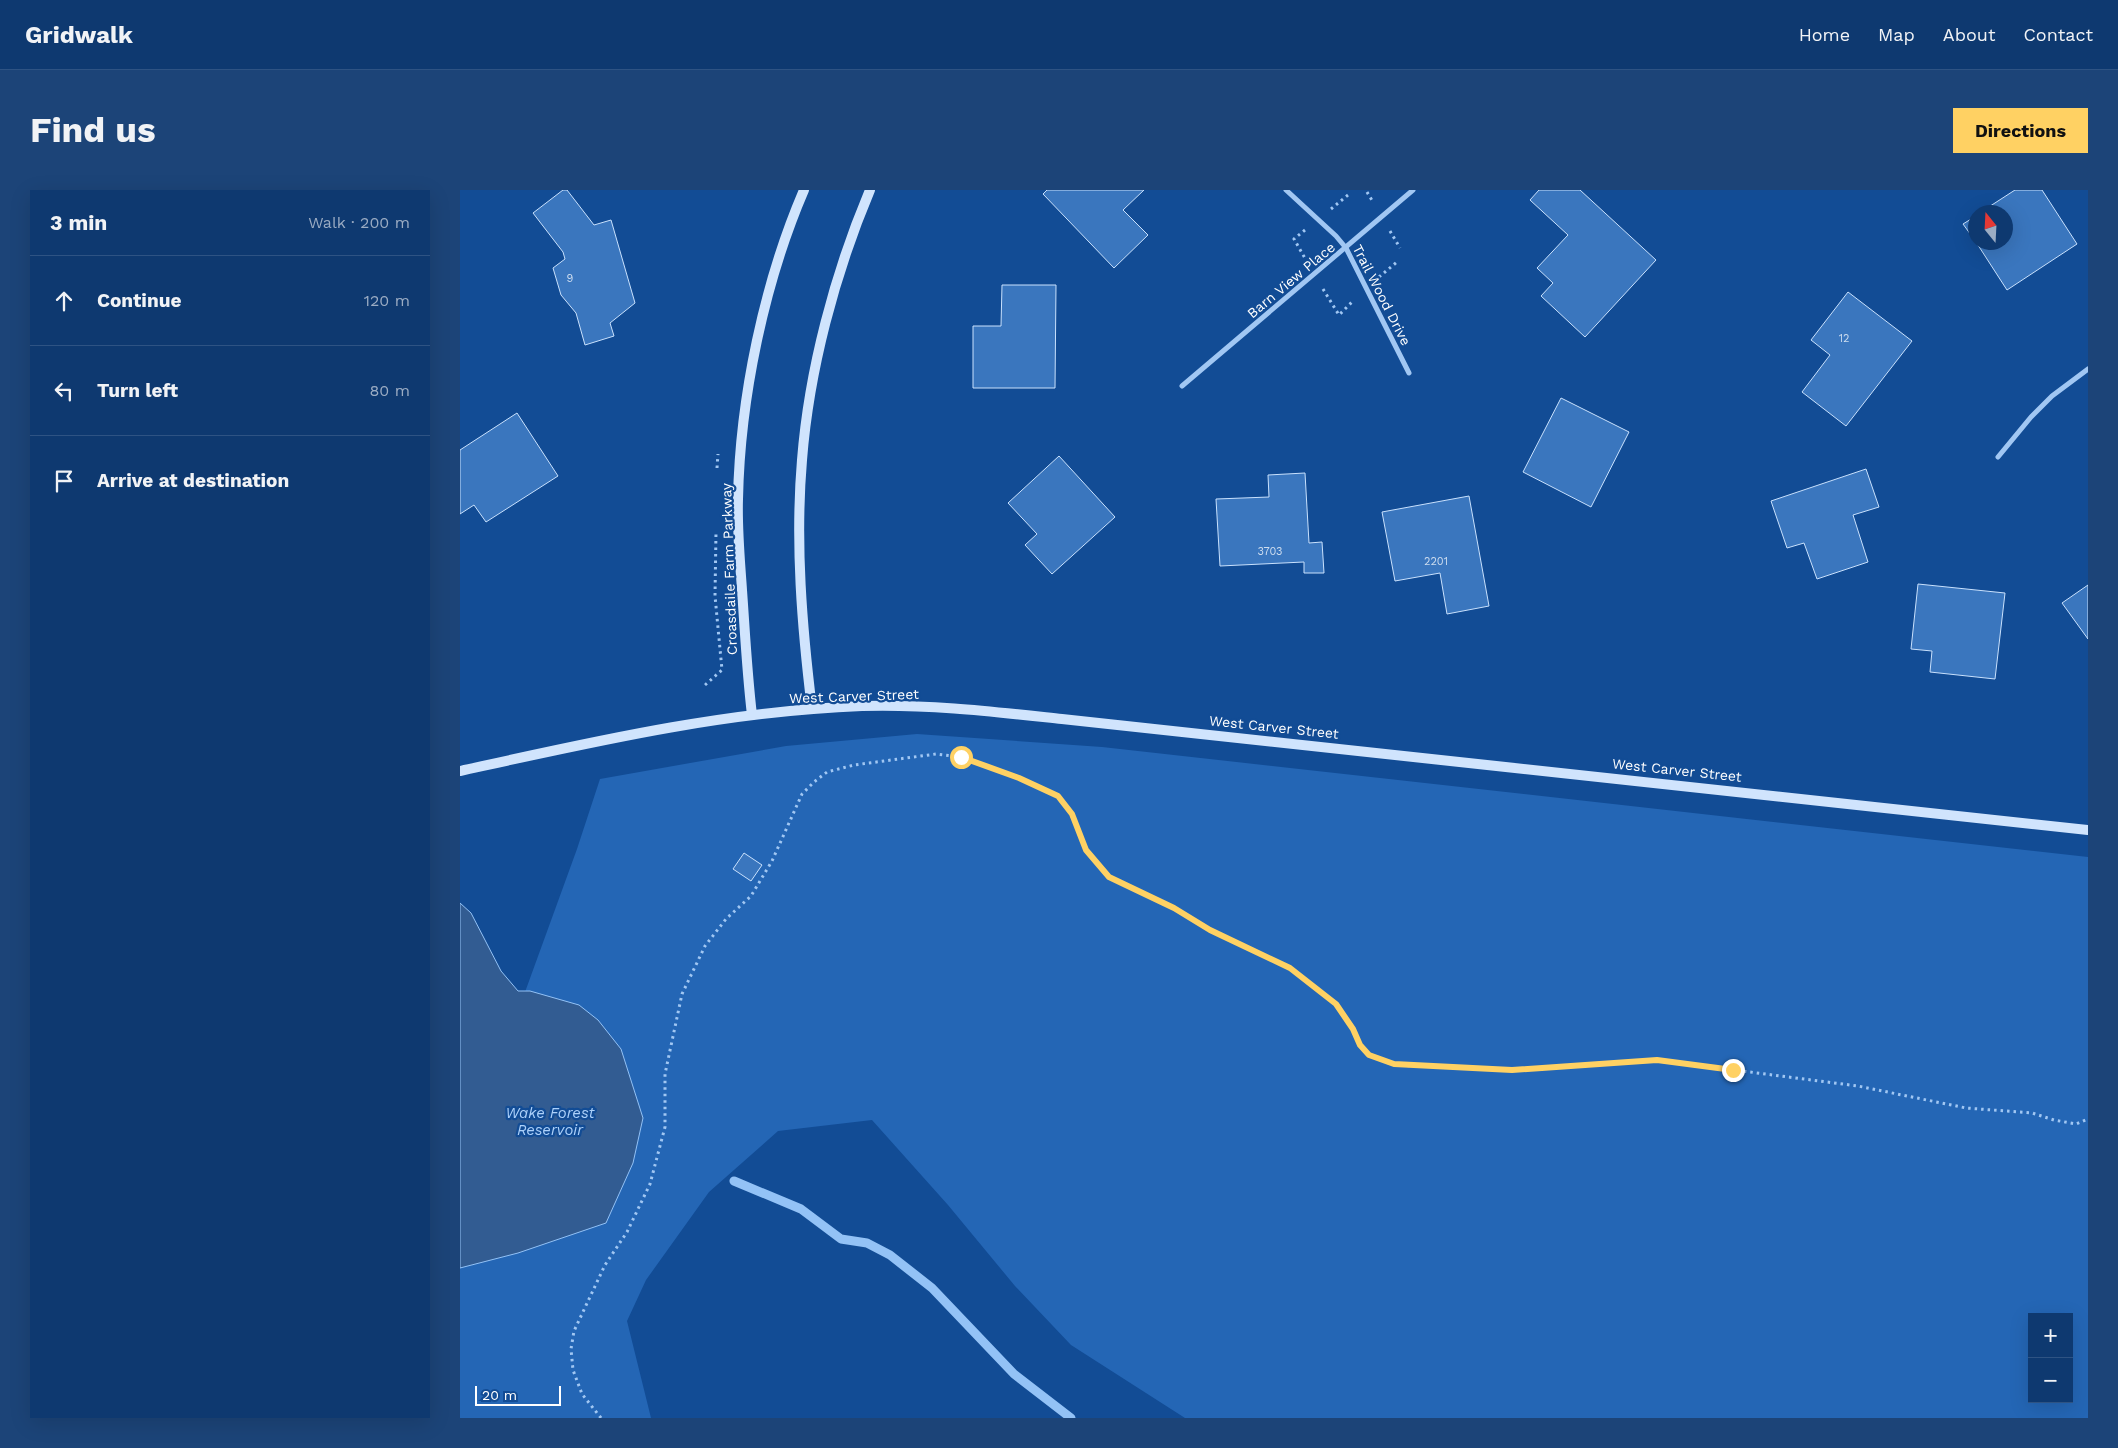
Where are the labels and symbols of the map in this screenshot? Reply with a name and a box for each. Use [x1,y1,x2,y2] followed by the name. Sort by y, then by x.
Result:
[1968,205,2013,250] north arrow
[1244,239,1338,321] street label: Barn View Place
[1350,242,1414,348] street label: Trail Wood Drive
[567,272,574,285] house number: 9
[1839,332,1849,345] house number: 12
[718,482,740,655] street label: Croasdaile Farm Parkway
[1258,545,1282,558] house number: 3703
[1424,555,1448,568] house number: 2201
[789,686,919,706] street label: West Carver Street
[1209,712,1340,742] street label: West Carver Street
[950,746,973,769] route start
[1612,755,1743,785] street label: West Carver Street
[1722,1059,1745,1082] route end
[505,1104,596,1139] water label: Wake Forest Reservoir
[475,1383,561,1406] scale bar

